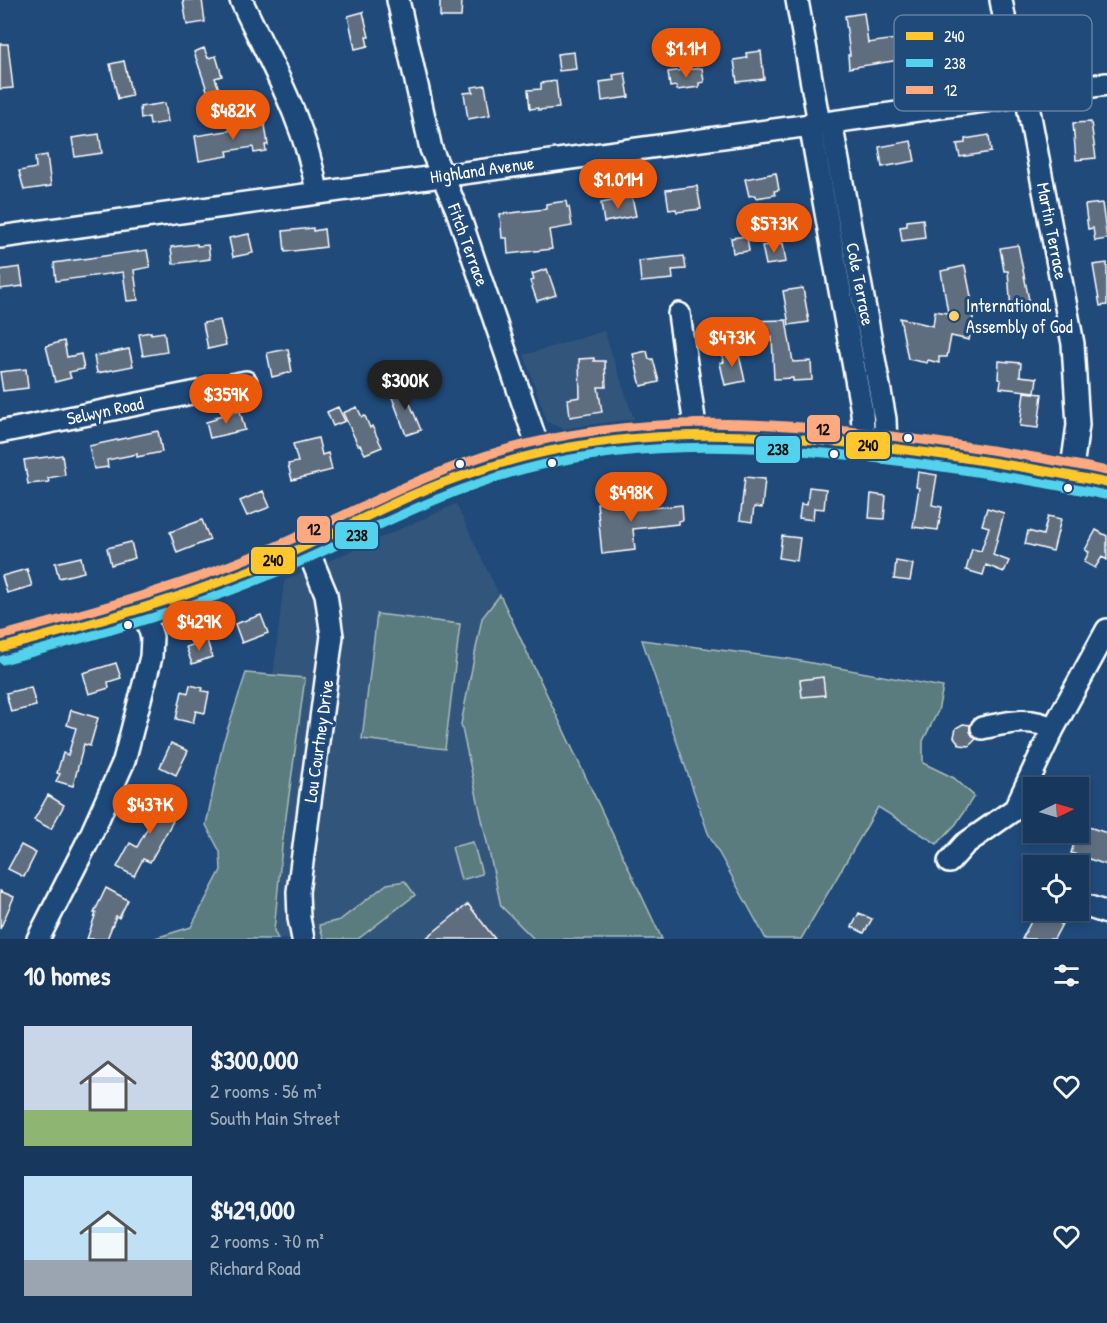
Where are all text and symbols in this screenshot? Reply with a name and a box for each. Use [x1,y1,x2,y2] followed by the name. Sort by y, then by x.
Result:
[894,15,1092,111] legend
[944,25,965,47] text: 240
[644,28,728,79] pin: $1.1M
[666,34,706,61] text: $1.1M
[944,52,966,74] text: 238
[944,79,958,101] text: 12
[191,90,275,141] pin: $482K
[210,96,256,123] text: $482K
[428,150,536,189] street label: Highland Avenue
[569,159,667,210] pin: $1.01M
[593,165,643,192] text: $1.01M
[1031,180,1074,281] street label: Martin Terrace
[442,199,495,290] street label: Fitch Terrace
[732,203,816,254] pin: $573K
[750,209,798,236] text: $573K
[840,240,881,327] street label: Cole Terrace
[966,293,1073,339] place label: International Assembly of God
[947,309,961,323] marker: International Assembly of God
[690,317,774,368] pin: $473K
[709,323,755,350] text: $473K
[363,360,447,411] pin: $300K
[381,366,429,393] text: $300K
[184,374,268,425] pin: $359K
[203,380,249,407] text: $359K
[64,390,146,431] street label: Selwyn Road
[806,414,841,443] line badge: 12
[816,418,830,440] text: 12
[845,431,891,460] line badge: 240
[902,432,914,444] unlabelled marker
[858,434,878,456] text: 240
[755,435,801,464] line badge: 238
[767,438,789,460] text: 238
[828,448,840,460] unlabelled marker
[546,457,558,469] unlabelled marker
[454,458,466,470] unlabelled marker
[589,472,673,523] pin: $498K
[609,478,653,505] text: $498K
[1062,482,1074,494] unlabelled marker
[296,515,331,544] line badge: 12
[307,518,321,540] text: 12
[334,521,379,550] line badge: 238
[346,524,368,546] text: 238
[250,546,296,575] line badge: 240
[263,549,283,571] text: 240
[157,601,241,652] pin: $429K
[177,607,221,634] text: $429K
[122,619,134,631] unlabelled marker
[298,678,339,804] street label: Lou Courtney Drive
[1023,777,1089,843] north arrow
[1023,777,1089,921] map controls
[108,784,192,835] pin: $437K
[127,790,173,817] text: $437K
[1023,855,1089,921] button: locate
[24,958,111,993] text: 10 homes
[1050,959,1083,992] icon: filters
[210,1042,298,1077] text: $300,000
[72,1050,144,1122] icon: home
[1050,1070,1083,1103] icon: heart
[210,1077,322,1104] text: 2 rooms · 56 m²
[210,1104,340,1131] text: South Main Street
[210,1192,295,1227] text: $429,000
[72,1200,144,1272] icon: home
[1050,1220,1083,1253] icon: heart
[210,1227,324,1254] text: 2 rooms · 70 m²
[210,1254,300,1281] text: Richard Road

